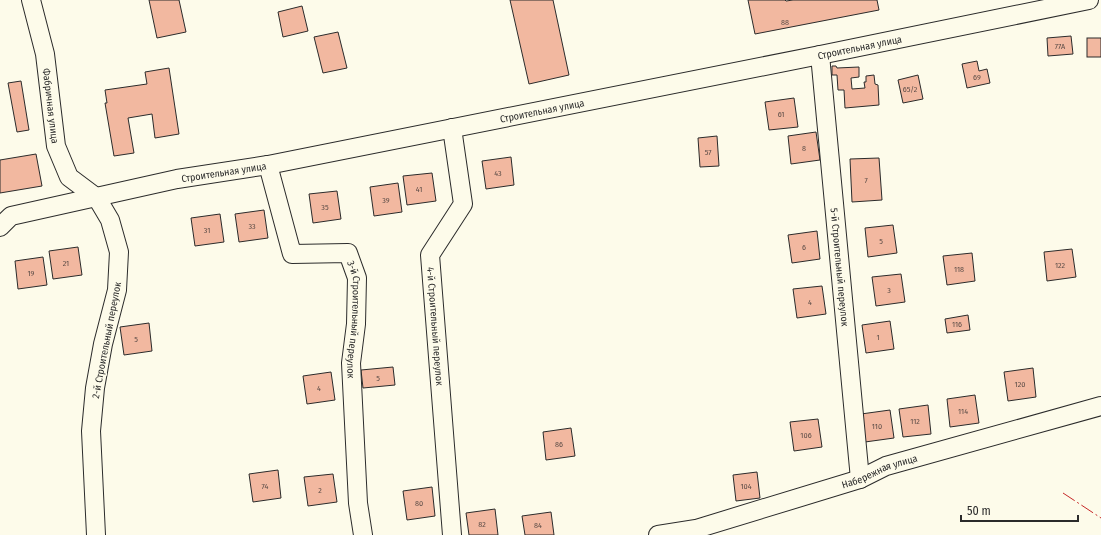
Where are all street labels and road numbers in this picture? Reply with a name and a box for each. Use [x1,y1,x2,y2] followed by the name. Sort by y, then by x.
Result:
[817,33,903,62] street label: Строительная улица
[40,68,61,144] street label: Фабричная улица
[499,97,585,126] street label: Строительная улица
[181,160,267,185] street label: Строительная улица
[827,207,851,327] street label: 5-й Строительный переулок
[344,259,362,379] street label: 3-й Строительный переулок
[424,267,445,386] street label: 4-й Строительный переулок
[90,281,124,399] street label: 2-й Строительный переулок
[840,453,919,491] street label: Набережная улица

